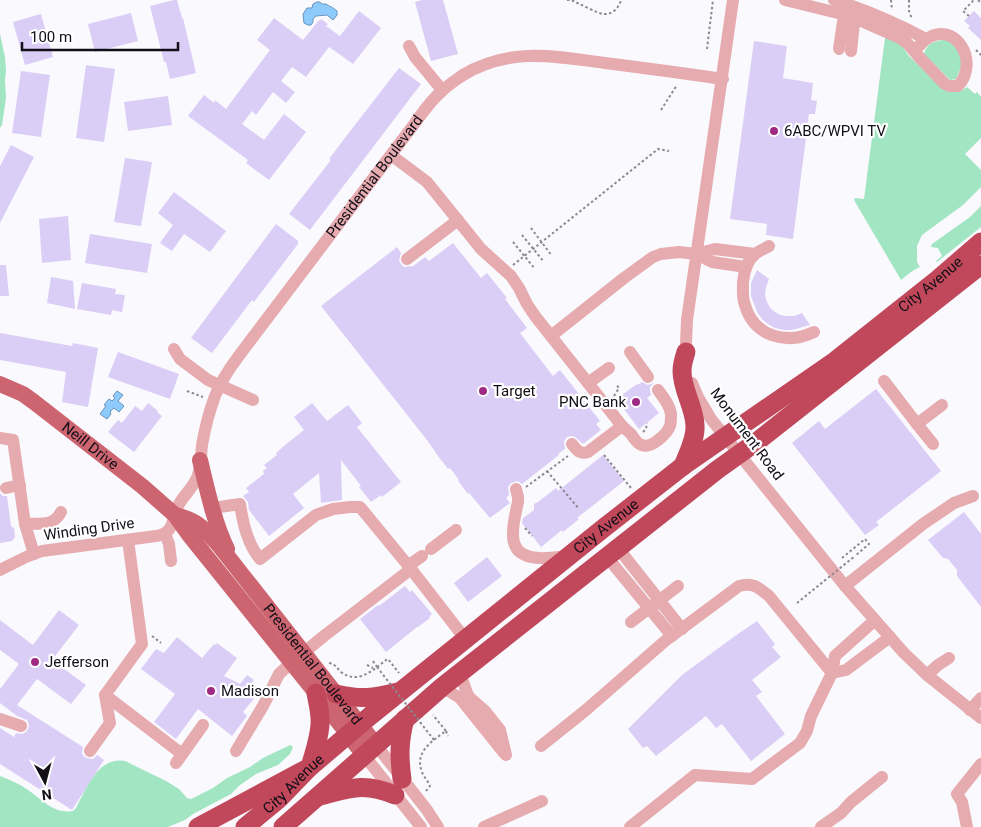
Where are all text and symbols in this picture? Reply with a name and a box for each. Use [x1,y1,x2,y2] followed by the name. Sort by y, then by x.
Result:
[22,20,179,52] scale bar
[30,28,72,46] text: 100 m
[322,112,427,241] street label: Presidential Boulevard
[784,122,886,140] place label: 6ABC/WPVI TV
[768,125,780,137] marker: 6ABC/WPVI TV
[895,253,967,316] street label: City Avenue
[493,382,536,400] place label: Target
[707,384,787,484] street label: Monument Road
[477,385,489,397] marker: Target
[559,393,626,411] place label: PNC Bank
[630,396,642,408] marker: PNC Bank
[58,418,122,474] street label: Neill Drive
[570,495,642,558] street label: City Avenue
[42,514,136,544] street label: Winding Drive
[259,600,366,728] street label: Presidential Boulevard
[45,653,109,671] place label: Jefferson
[29,656,41,668] marker: Jefferson
[221,682,279,700] place label: Madison
[205,685,217,697] marker: Madison
[259,750,328,818] street label: City Avenue
[20,757,70,807] north arrow
[41,786,52,803] text: N

